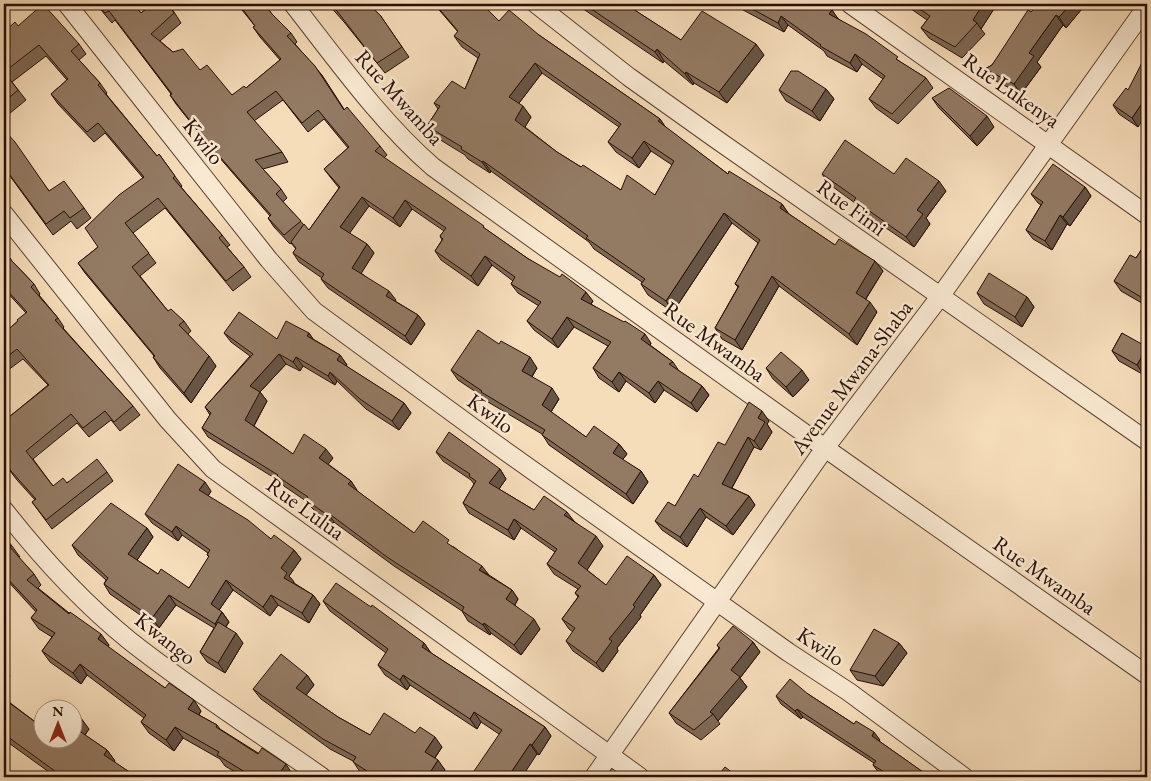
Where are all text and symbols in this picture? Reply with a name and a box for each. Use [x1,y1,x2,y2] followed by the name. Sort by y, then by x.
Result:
[349,43,451,152] street label: Rue Mwamba
[957,46,1066,135] street label: Rue Lukenya
[176,112,231,171] street label: Kwilo
[811,172,892,242] street label: Rue Fimi
[783,294,919,461] street label: Avenue Mwana-Shaba
[658,295,772,388] street label: Rue Mwamba
[461,387,520,440] street label: Kwilo
[261,470,351,547] street label: Rue Lulua
[987,529,1102,622] street label: Rue Mwamba
[129,605,203,672] street label: Kwango
[791,620,850,673] street label: Kwilo
[32,698,82,748] north arrow
[52,702,64,720] text: N

